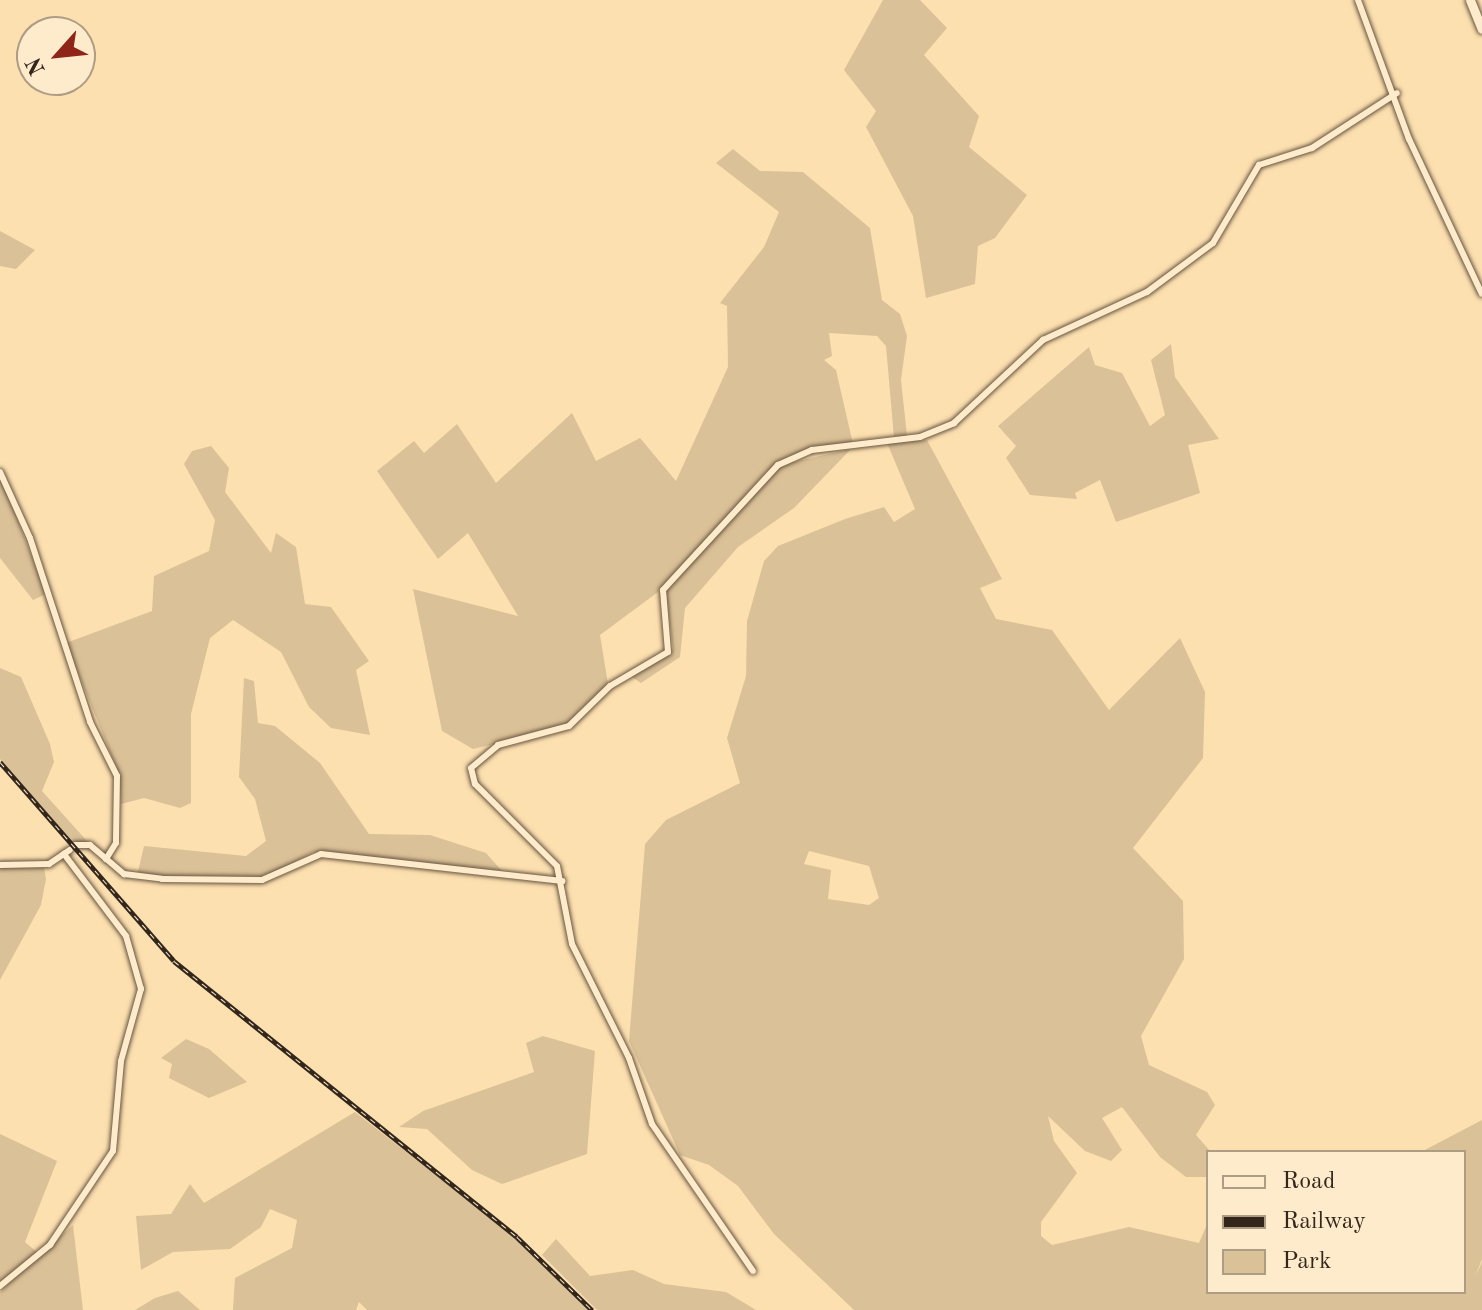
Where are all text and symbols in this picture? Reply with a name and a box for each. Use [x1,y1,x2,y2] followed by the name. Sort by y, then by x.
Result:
[16,16,96,96] north arrow
[23,54,50,78] text: N
[1206,1150,1466,1294] legend
[1282,1170,1335,1194] text: Road
[1282,1210,1366,1234] text: Railway
[1282,1250,1331,1274] text: Park

